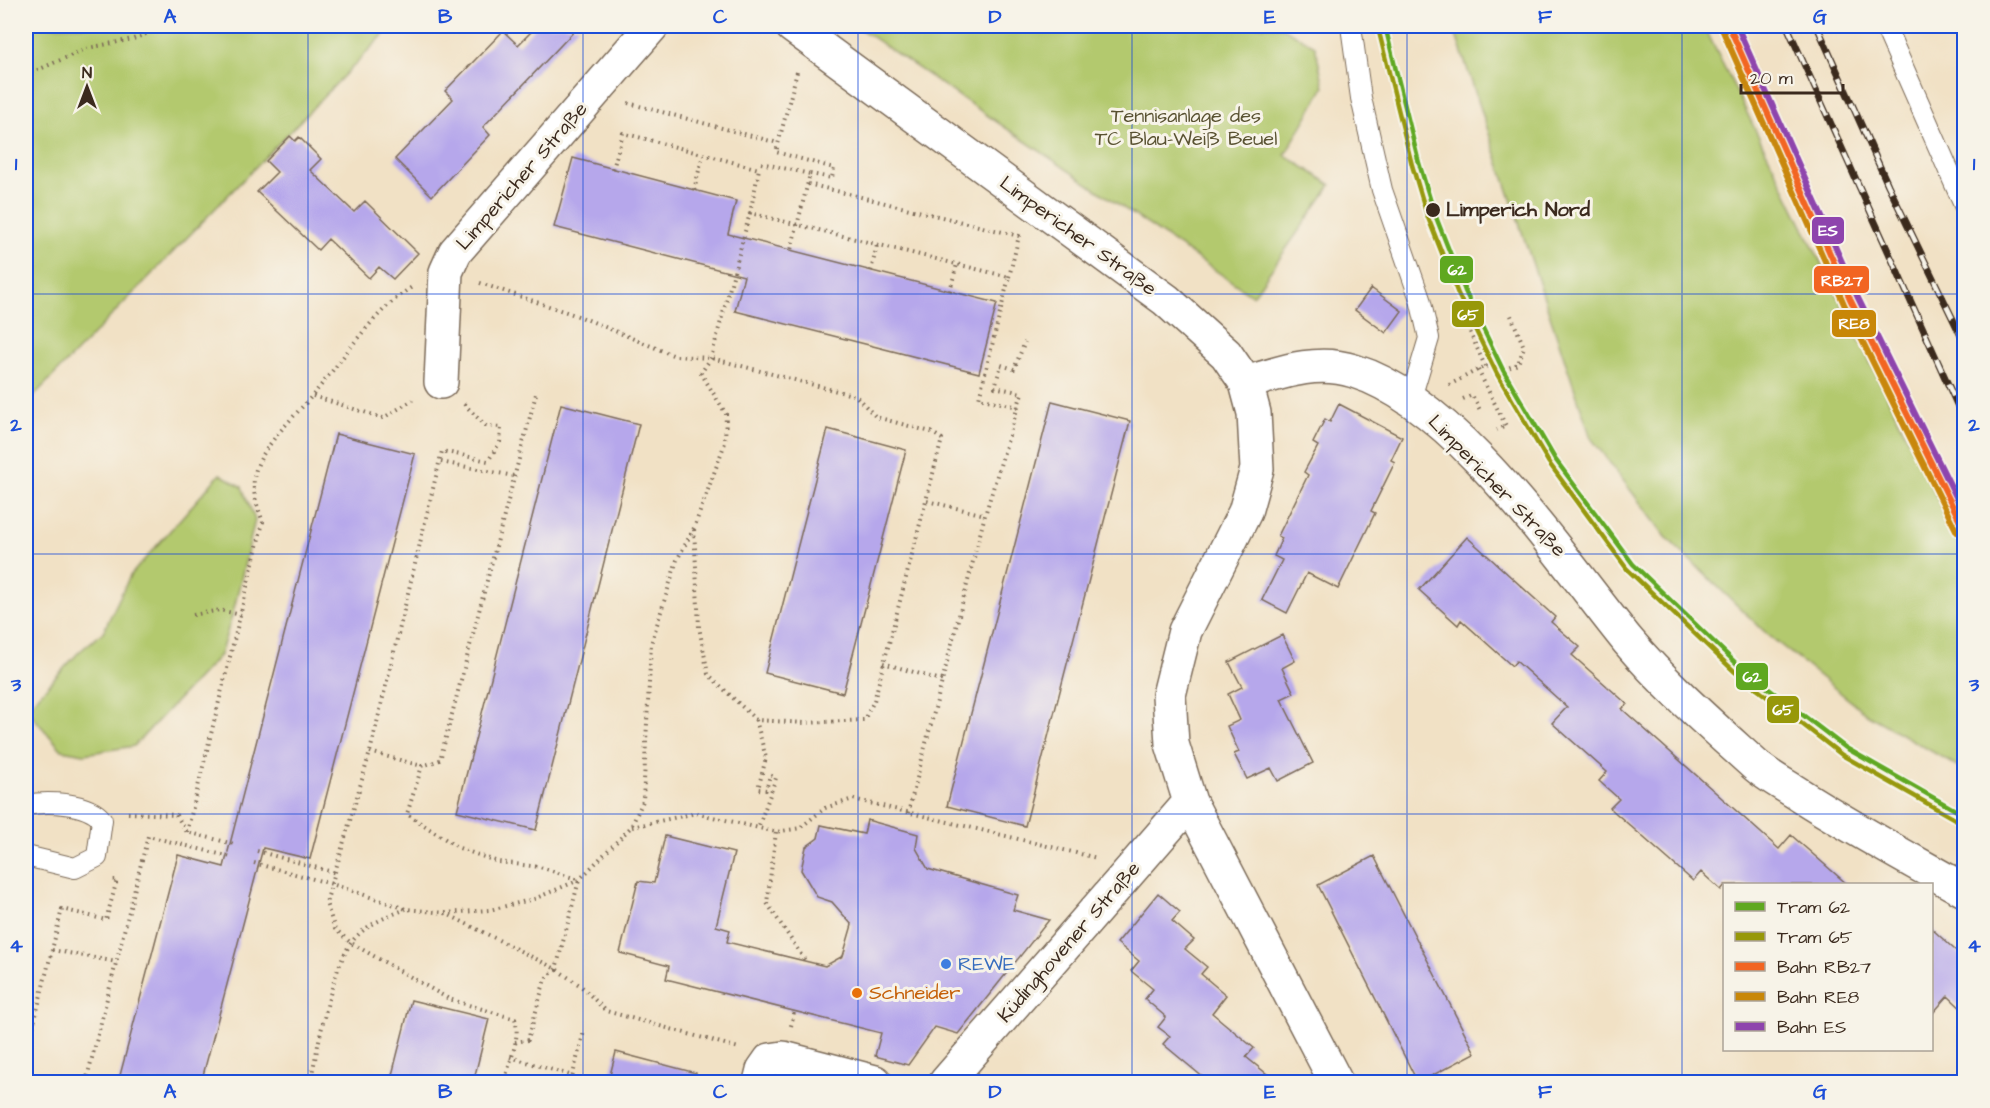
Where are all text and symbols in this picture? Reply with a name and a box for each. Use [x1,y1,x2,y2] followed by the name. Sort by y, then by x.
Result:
[164,3,177,31] text: A
[438,3,453,31] text: B
[713,3,728,31] text: C
[989,3,1002,31] text: D
[1264,3,1276,31] text: E
[1538,3,1553,31] text: F
[1813,3,1827,31] text: G
[57,57,117,117] north arrow
[1741,57,1843,95] scale bar
[82,62,92,84] text: N
[1750,66,1793,91] text: 20 m
[450,96,594,256] street label: Limpericher Straße
[1095,102,1277,153] park label: Tennisanlage des TC Blau-Weiß Beuel
[15,150,18,178] text: 1
[1973,150,1976,178] text: 1
[994,169,1162,303] street label: Limpericher Straße
[1446,196,1591,224] place label: Limperich Nord
[1424,201,1442,219] marker: Limperich Nord
[1811,216,1845,245] line badge: ES
[1818,220,1839,242] text: ES
[1439,255,1474,284] line badge: 62
[1447,259,1467,281] text: 62
[1813,265,1870,294] line badge: RB27
[1821,270,1863,292] text: RB27
[1451,300,1485,328] line badge: 65
[1457,304,1479,326] text: 65
[1831,309,1877,338] line badge: RE8
[1838,313,1870,335] text: RE8
[1422,409,1573,563] street label: Limpericher Straße
[9,411,22,439] text: 2
[1967,411,1980,439] text: 2
[1735,662,1769,691] line badge: 62
[1742,666,1762,688] text: 62
[10,671,22,699] text: 3
[1968,671,1980,699] text: 3
[1766,695,1800,724] line badge: 65
[1772,699,1794,721] text: 65
[991,855,1148,1029] street label: Küdinghovener Straße
[1723,883,1933,1051] legend
[1777,895,1851,920] text: Tram 62
[1777,925,1853,950] text: Tram 65
[9,932,23,960] text: 4
[1967,932,1981,960] text: 4
[958,950,1015,978] place label: REWE
[1777,955,1871,980] text: Bahn RB27
[939,957,953,971] marker: REWE
[869,979,960,1007] place label: Schneider
[1777,985,1860,1010] text: Bahn RE8
[850,986,864,1000] marker: Schneider
[1777,1015,1846,1040] text: Bahn ES
[164,1078,177,1106] text: A
[438,1078,453,1106] text: B
[713,1078,728,1106] text: C
[989,1078,1002,1106] text: D
[1264,1078,1276,1106] text: E
[1538,1078,1553,1106] text: F
[1813,1078,1827,1106] text: G

